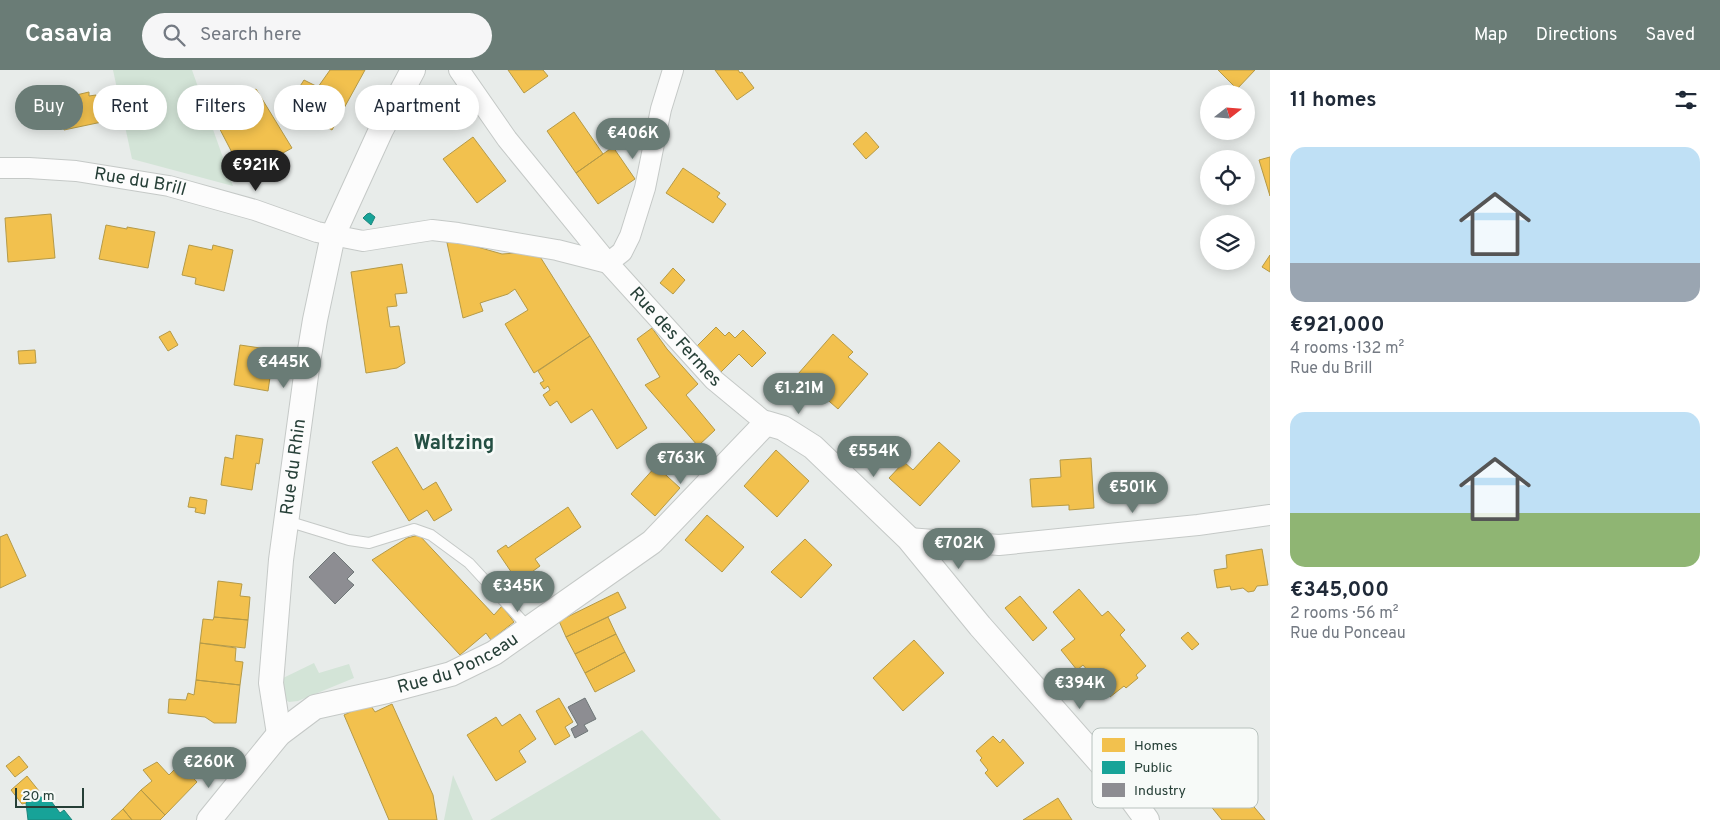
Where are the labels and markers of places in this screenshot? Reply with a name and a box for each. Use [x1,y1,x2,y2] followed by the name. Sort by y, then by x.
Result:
[598,118,668,160] pin: €406K
[221,150,291,192] pin: €921K
[249,346,319,389] pin: €445K
[758,372,840,415] pin: €1.21M
[839,436,909,478] pin: €554K
[646,442,716,485] pin: €763K
[1098,472,1168,514] pin: €501K
[924,528,994,570] pin: €702K
[483,570,553,613] pin: €345K
[1045,668,1115,710] pin: €394K
[174,746,244,789] pin: €260K

